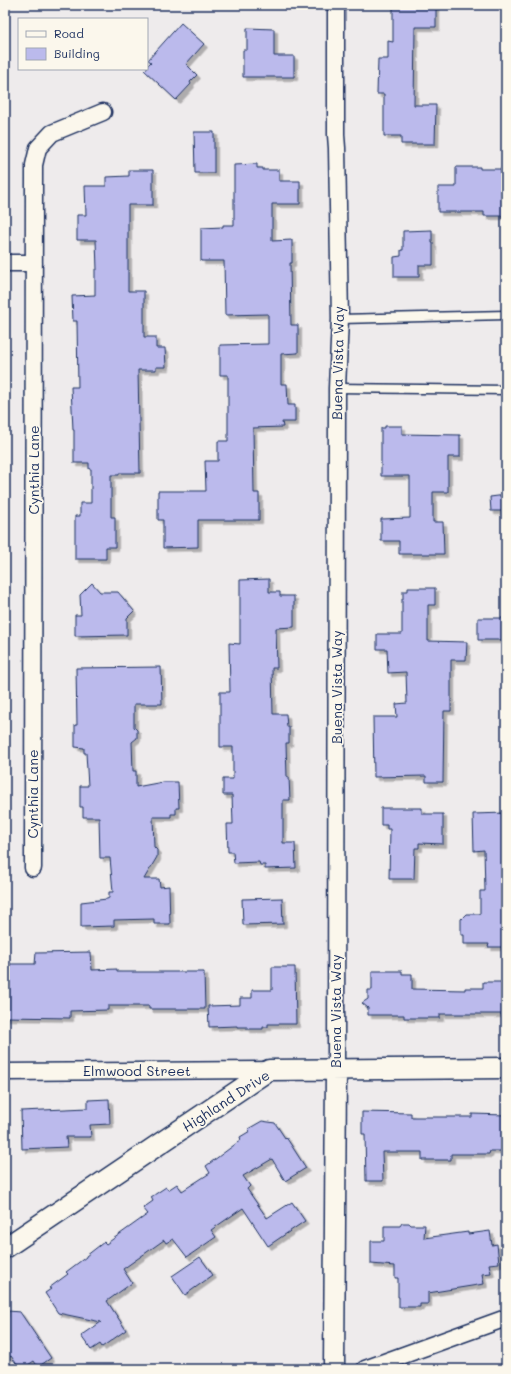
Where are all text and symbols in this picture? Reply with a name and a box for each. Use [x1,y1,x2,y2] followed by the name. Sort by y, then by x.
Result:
[18,18,148,70] legend
[54,25,84,41] text: Road
[54,45,100,61] text: Building
[327,306,348,420] street label: Buena Vista Way
[24,425,43,515] street label: Cynthia Lane
[327,630,346,744] street label: Buena Vista Way
[23,749,42,839] street label: Cynthia Lane
[326,954,345,1068] street label: Buena Vista Way
[83,1061,191,1080] street label: Elmwood Street
[178,1065,273,1136] street label: Highland Drive

